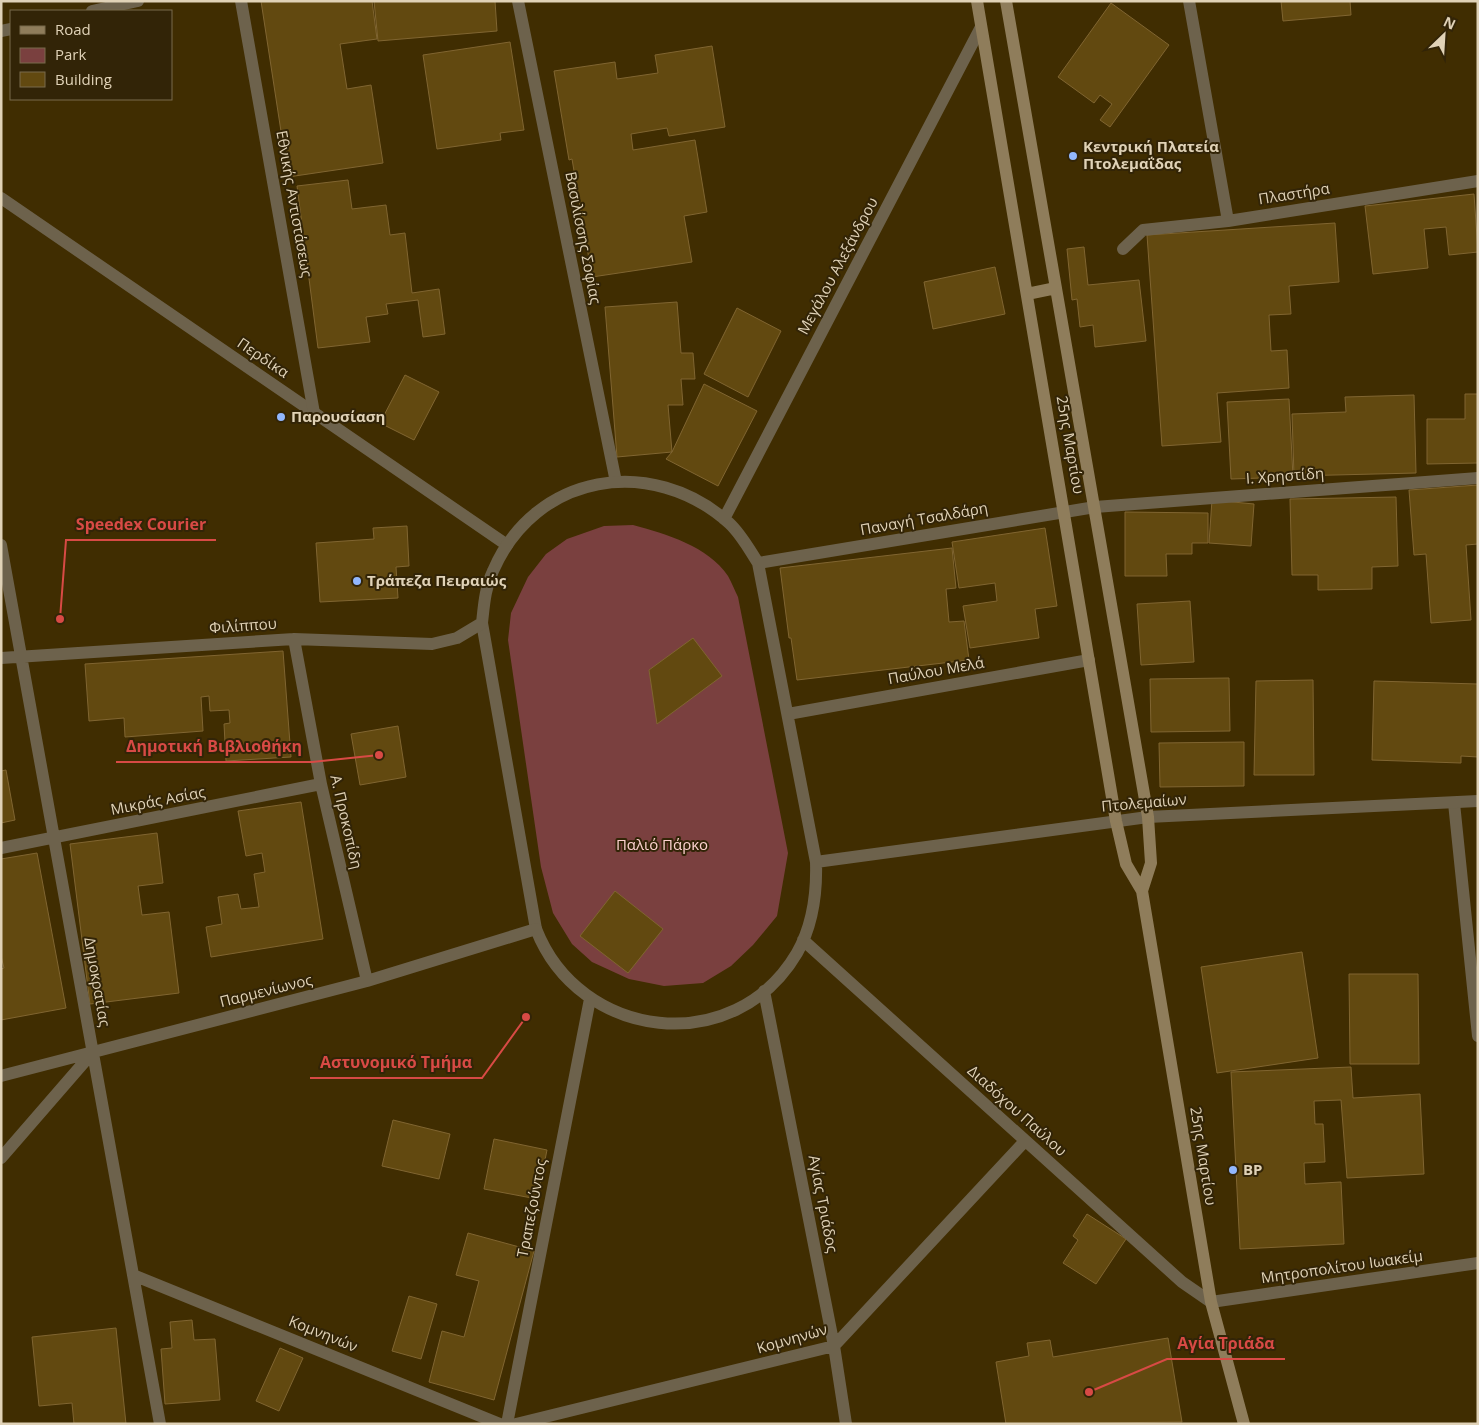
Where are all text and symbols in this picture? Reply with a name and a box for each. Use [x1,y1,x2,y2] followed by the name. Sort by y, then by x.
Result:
[10,10,172,100] legend
[1419,10,1469,60] north arrow
[1441,12,1459,34] text: N
[55,19,91,39] text: Road
[55,44,86,64] text: Park
[55,69,112,89] text: Building
[272,129,318,279] street label: Εθνικής Αντιστάσεως
[1083,136,1219,173] place label: Κεντρική Πλατεία Πτολεμαΐδας
[1067,150,1079,162] marker: Κεντρική Πλατεία Πτολεμαΐδας
[561,170,607,306] street label: Βασιλίσσης Σοφίας
[1257,178,1331,209] street label: Πλαστήρα
[792,193,882,338] street label: Μεγάλου Αλεξάνδρου
[234,333,293,382] street label: Περδίκα
[1052,394,1089,496] street label: 25ης Μαρτίου
[291,406,385,426] place label: Παρουσίαση
[275,411,287,423] marker: Παρουσίαση
[1245,462,1325,488] street label: Ι. Χρηστίδη
[859,497,989,539] street label: Παναγή Τσαλδάρη
[66,509,216,540] callout: Speedex Courier
[76,513,206,535] text: Speedex Courier
[367,570,507,590] place label: Τράπεζα Πειραιώς
[351,575,363,587] marker: Τράπεζα Πειραιώς
[208,613,277,637] street label: Φιλίππου
[886,652,985,688] street label: Παύλου Μελά
[116,731,312,762] callout: Δημοτική Βιβλιοθήκη
[126,735,302,757] text: Δημοτική Βιβλιοθήκη
[326,773,368,871] street label: Α. Προκοπίδη
[109,781,207,819] street label: Μικράς Ασίας
[1100,788,1187,816] street label: Πτολεμαίων
[616,834,708,854] park label: Παλιό Πάρκο
[80,935,116,1028] street label: Δημοκρατίας
[217,969,314,1011] street label: Παρμενίωνος
[310,1047,482,1078] callout: Αστυνομικό Τμήμα
[320,1051,472,1073] text: Αστυνομικό Τμήμα
[964,1060,1071,1160] street label: Διαδόχου Παύλου
[1186,1105,1222,1207] street label: 25ης Μαρτίου
[805,1153,843,1254] street label: Αγίας Τριάδος
[512,1157,550,1259] street label: Τραπεζούντος
[1243,1159,1263,1179] place label: BP
[1227,1164,1239,1176] marker: BP
[1260,1245,1424,1287] street label: Μητροπολίτου Ιωακείμ
[286,1310,361,1356] street label: Κομνηνών
[754,1318,829,1358] street label: Κομνηνών
[1167,1328,1285,1359] callout: Αγία Τριάδα
[1177,1332,1275,1354] text: Αγία Τριάδα

